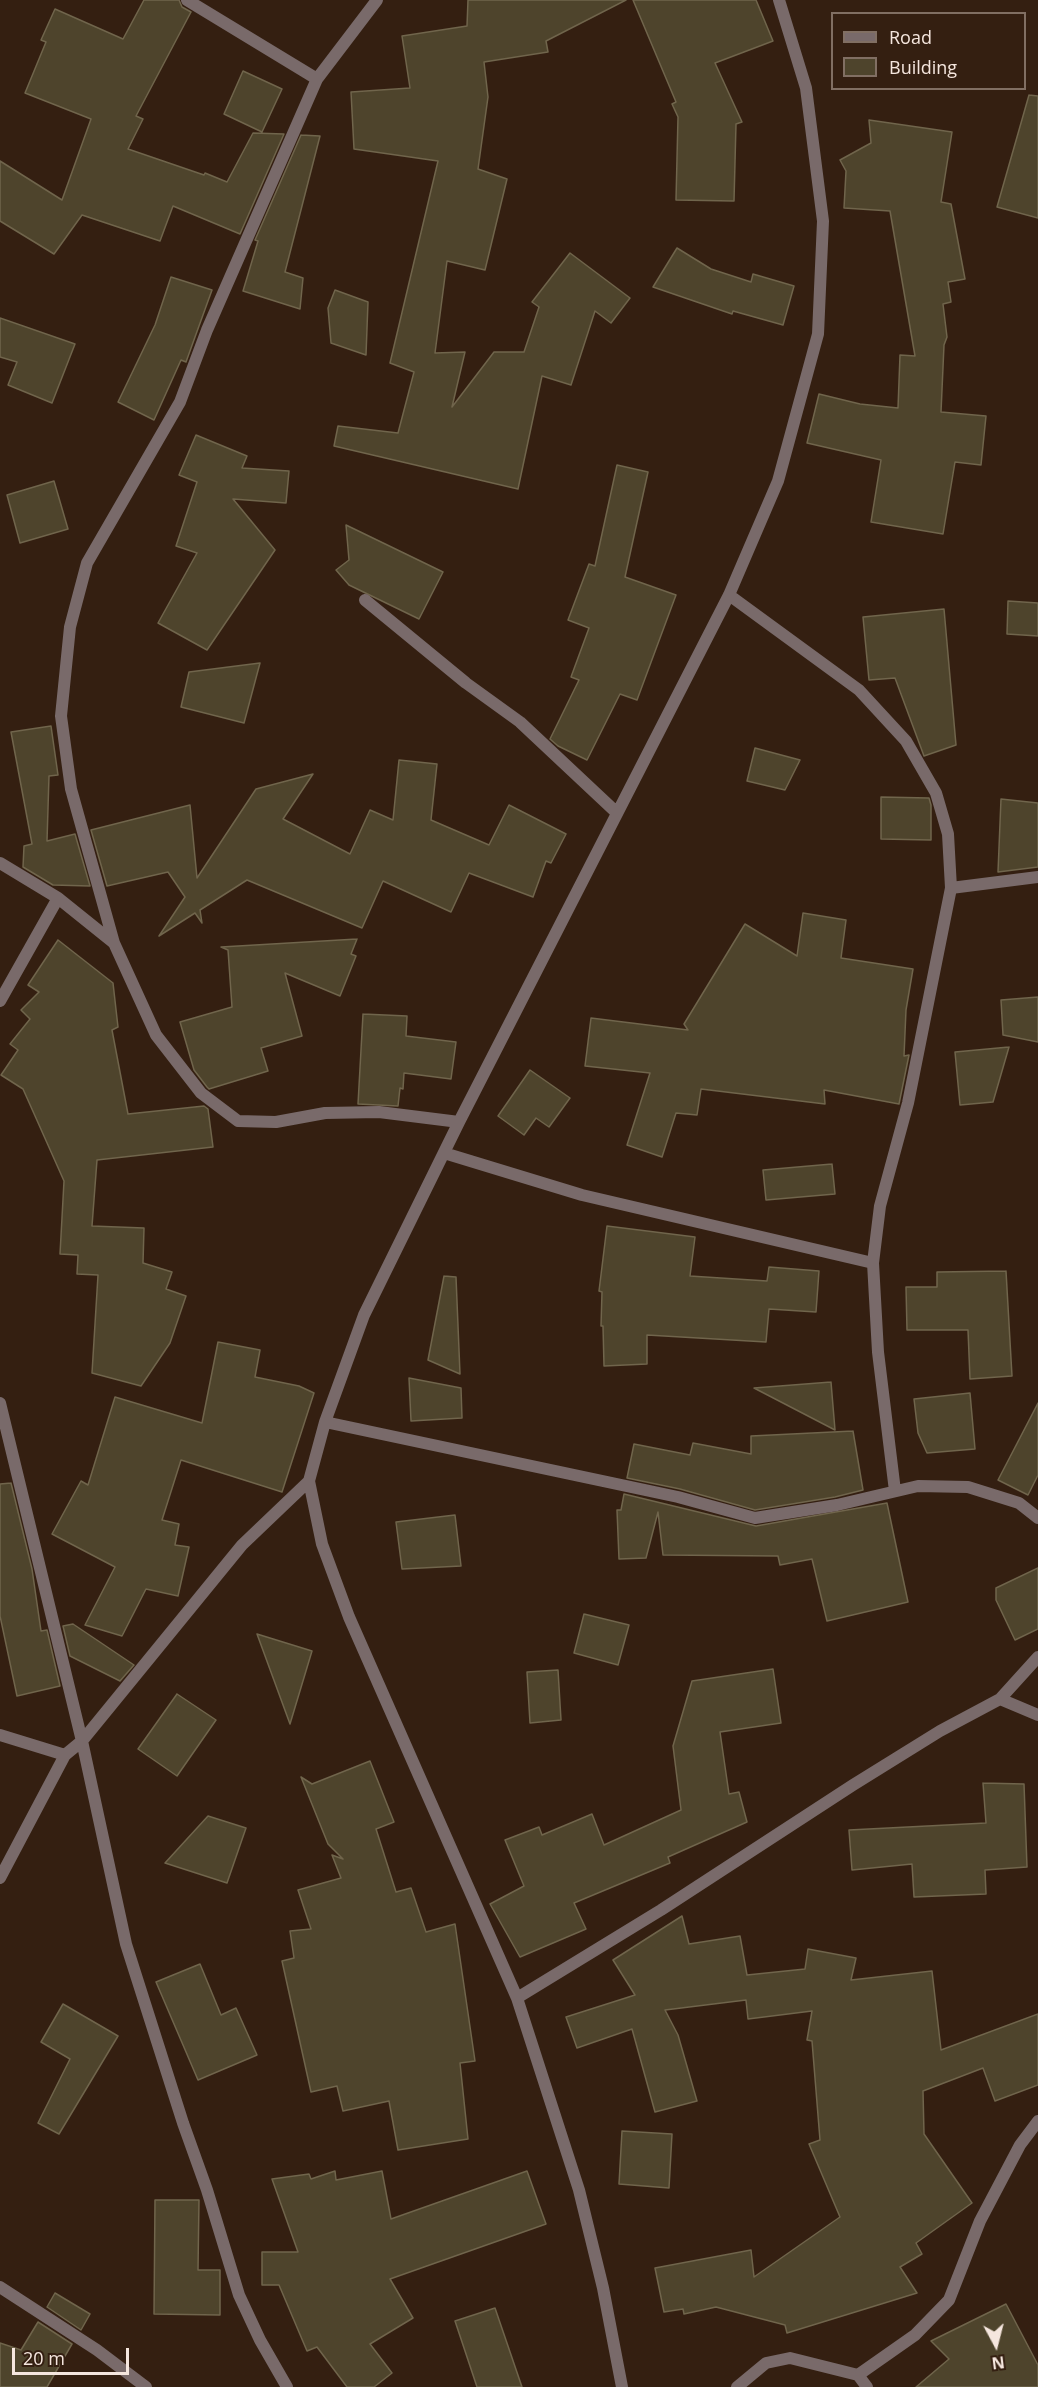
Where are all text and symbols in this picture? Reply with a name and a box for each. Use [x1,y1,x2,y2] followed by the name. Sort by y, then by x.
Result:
[831,12,1026,90] legend
[889,25,932,49] text: Road
[889,55,957,79] text: Building
[966,2315,1026,2375] north arrow
[15,2336,132,2374] scale bar
[23,2346,65,2370] text: 20 m
[990,2351,1006,2375] text: N

